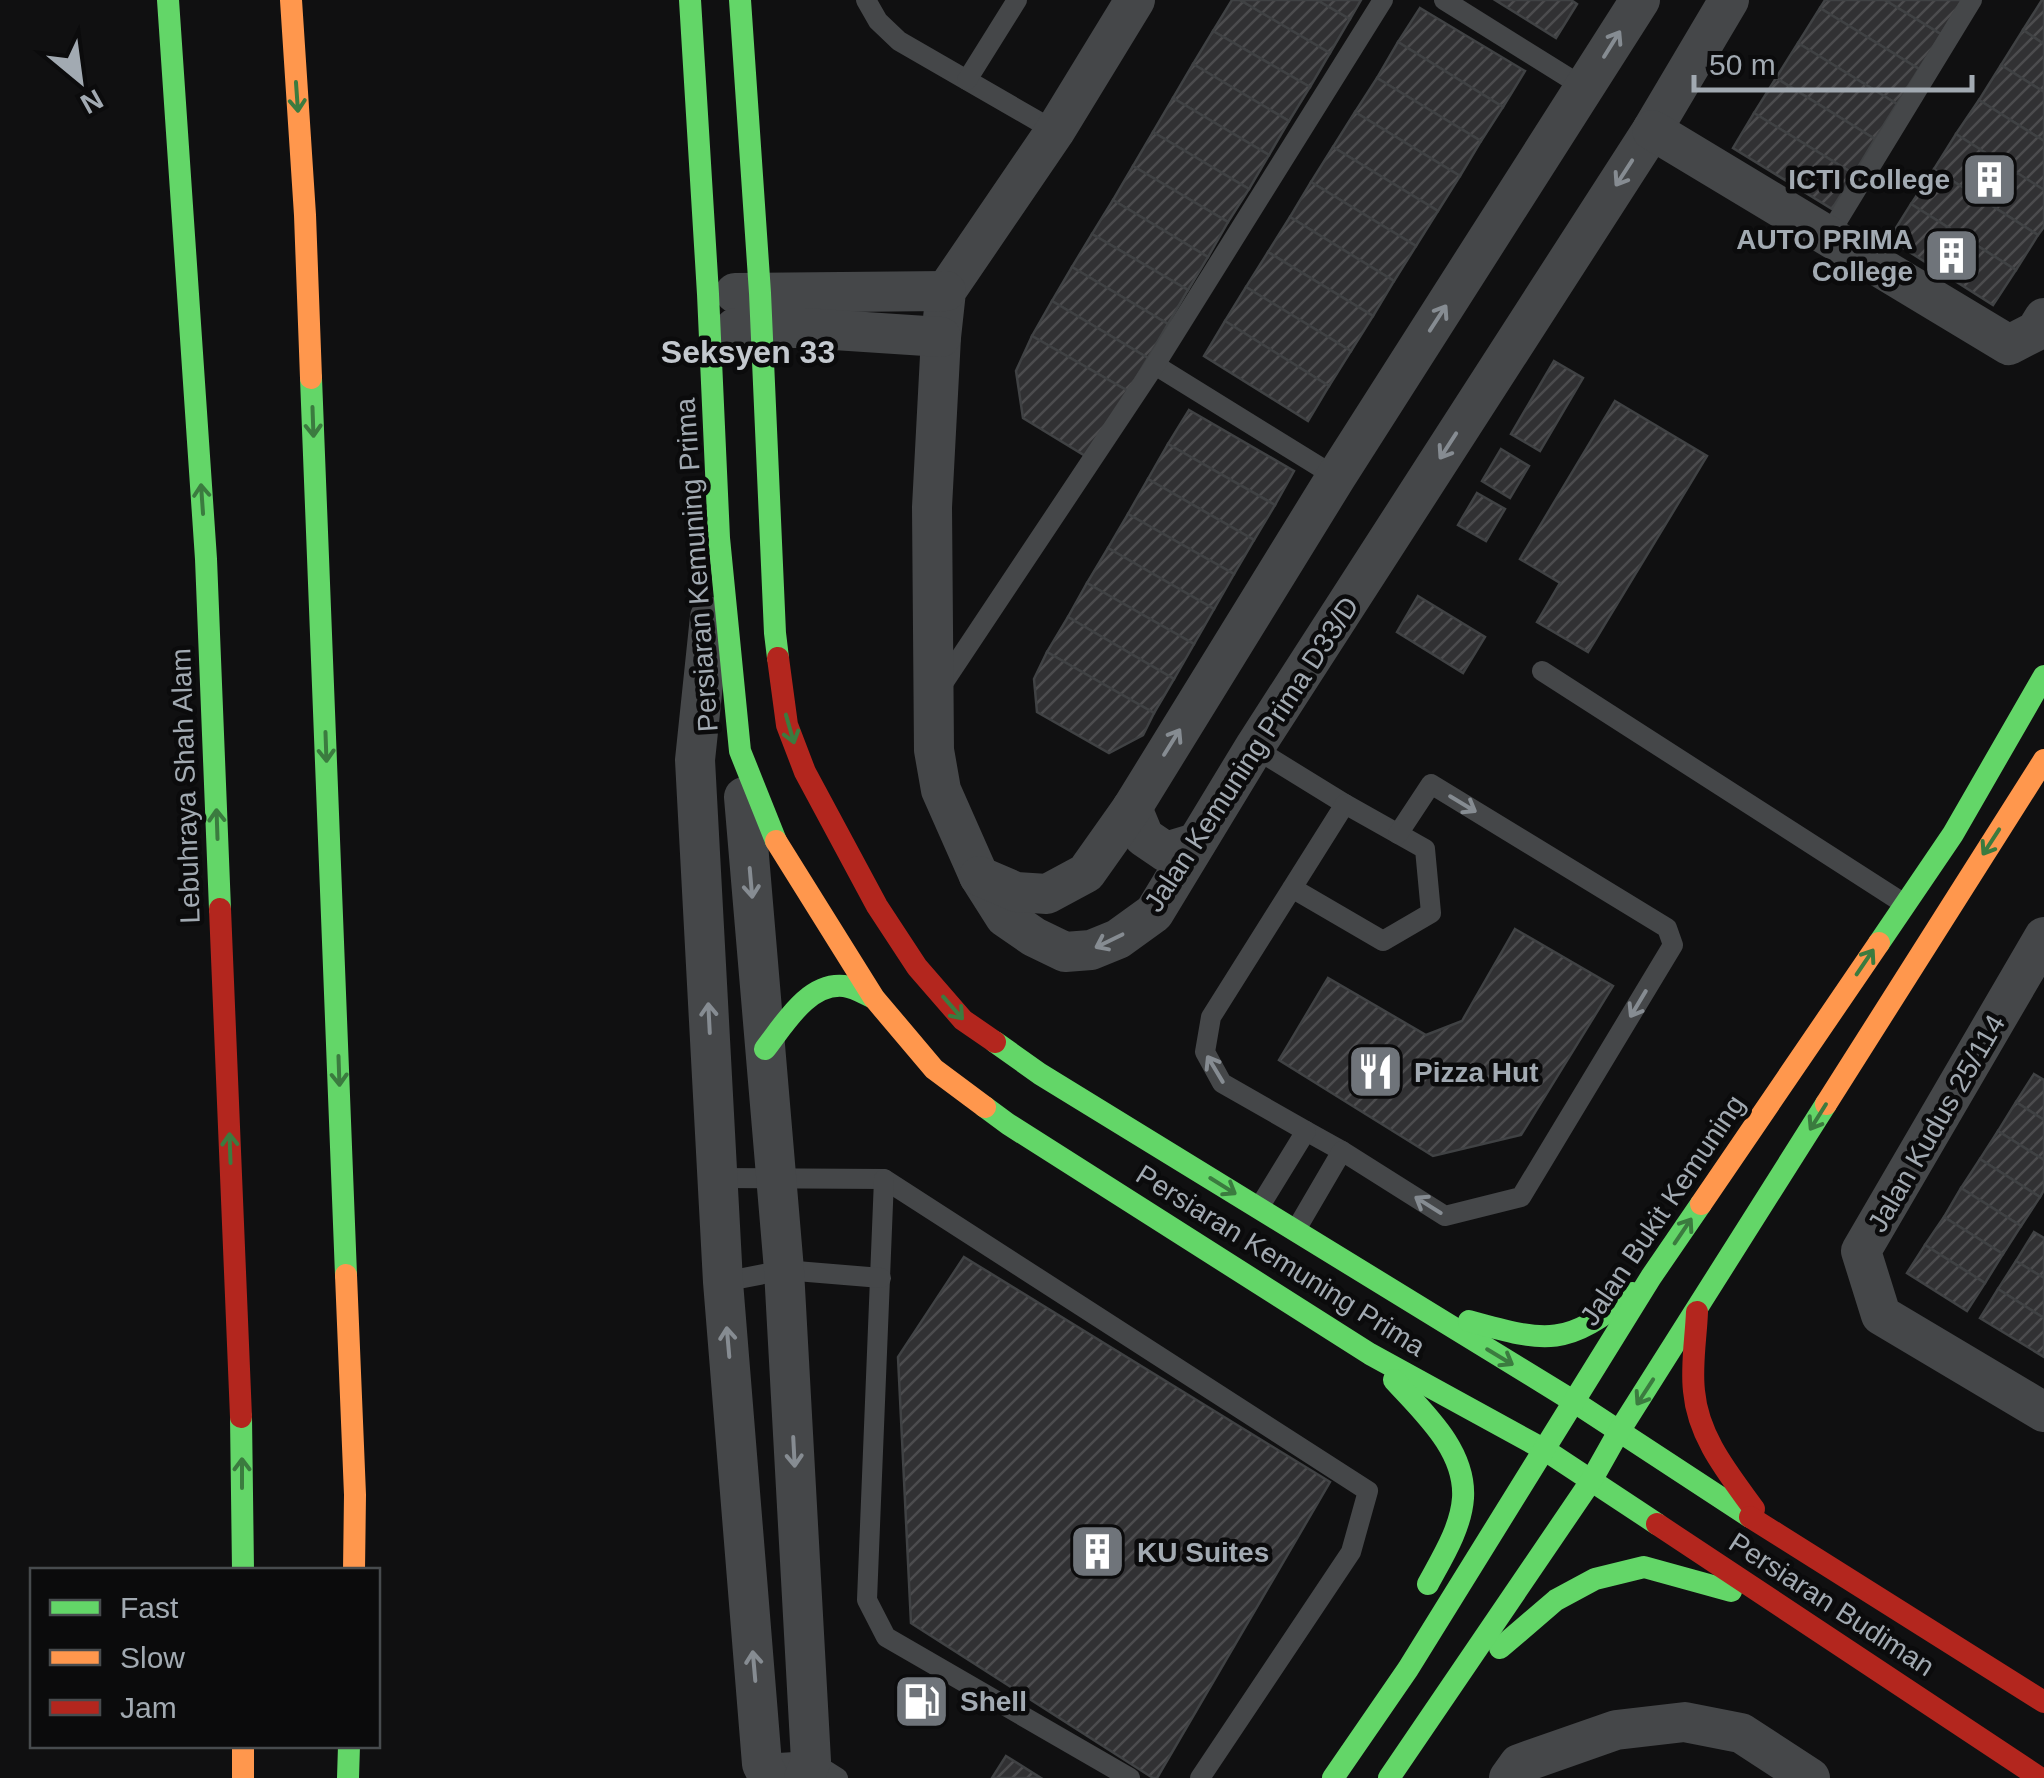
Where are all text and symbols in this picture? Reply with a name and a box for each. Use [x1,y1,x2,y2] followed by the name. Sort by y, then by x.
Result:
[30,30,130,130] north arrow
[1602,30,1622,59] one-way arrow
[1694,30,1972,92] scale bar
[1709,48,1776,81] text: 50 m
[288,81,307,113] one-way arrow
[76,83,108,120] text: N
[1959,149,2019,209] building icon: ICTI College
[1613,158,1634,187] one-way arrow
[1788,164,1950,195] place label: ICTI College
[1736,224,1913,287] place label: AUTO PRIMA College
[1922,225,1982,285] building icon: AUTO PRIMA College
[1427,305,1448,333] one-way arrow
[661,334,835,370] district label: Seksyen 33
[669,397,724,733] street label: Persiaran Kemuning Prima
[304,405,323,437] one-way arrow
[1438,432,1459,460] one-way arrow
[192,483,211,515] one-way arrow
[1138,591,1365,917] street label: Jalan Kemuning Prima D33/D
[165,648,206,924] street label: Lebuhraya Shah Alam
[782,713,800,745] one-way arrow
[1162,728,1182,757] one-way arrow
[317,730,336,762] one-way arrow
[1448,794,1477,814] one-way arrow
[207,808,226,840] one-way arrow
[1981,827,2002,856] one-way arrow
[742,867,761,899] one-way arrow
[1095,933,1125,952] one-way arrow
[1854,948,1875,976] one-way arrow
[1628,989,1648,1017] one-way arrow
[941,995,964,1020] one-way arrow
[699,1002,718,1034] one-way arrow
[1862,1009,2011,1237] street label: Jalan Kudus 25/114
[1345,1042,1405,1102] restaurant icon: Pizza Hut
[330,1055,349,1087] one-way arrow
[1205,1055,1226,1084] one-way arrow
[1414,1057,1538,1088] place label: Pizza Hut
[1574,1089,1751,1331] street label: Jalan Bukit Kemuning
[1808,1102,1828,1131] one-way arrow
[220,1133,239,1165] one-way arrow
[1131,1159,1431,1362] street label: Persiaran Kemuning Prima
[1209,1176,1237,1197] one-way arrow
[1414,1195,1443,1215] one-way arrow
[1672,1218,1693,1246] one-way arrow
[718,1327,737,1359] one-way arrow
[1485,1347,1514,1367] one-way arrow
[1634,1377,1655,1405] one-way arrow
[785,1435,804,1467] one-way arrow
[232,1458,252,1490] one-way arrow
[1068,1522,1128,1582] building icon: KU Suites
[1723,1527,1940,1682] street label: Persiaran Budiman
[1137,1537,1269,1568] place label: KU Suites
[30,1568,380,1748] legend
[120,1591,179,1624] text: Fast
[120,1641,185,1674] text: Slow
[744,1651,763,1683] one-way arrow
[891,1671,951,1731] fuel station icon: Shell
[960,1686,1027,1717] place label: Shell
[120,1691,177,1724] text: Jam

